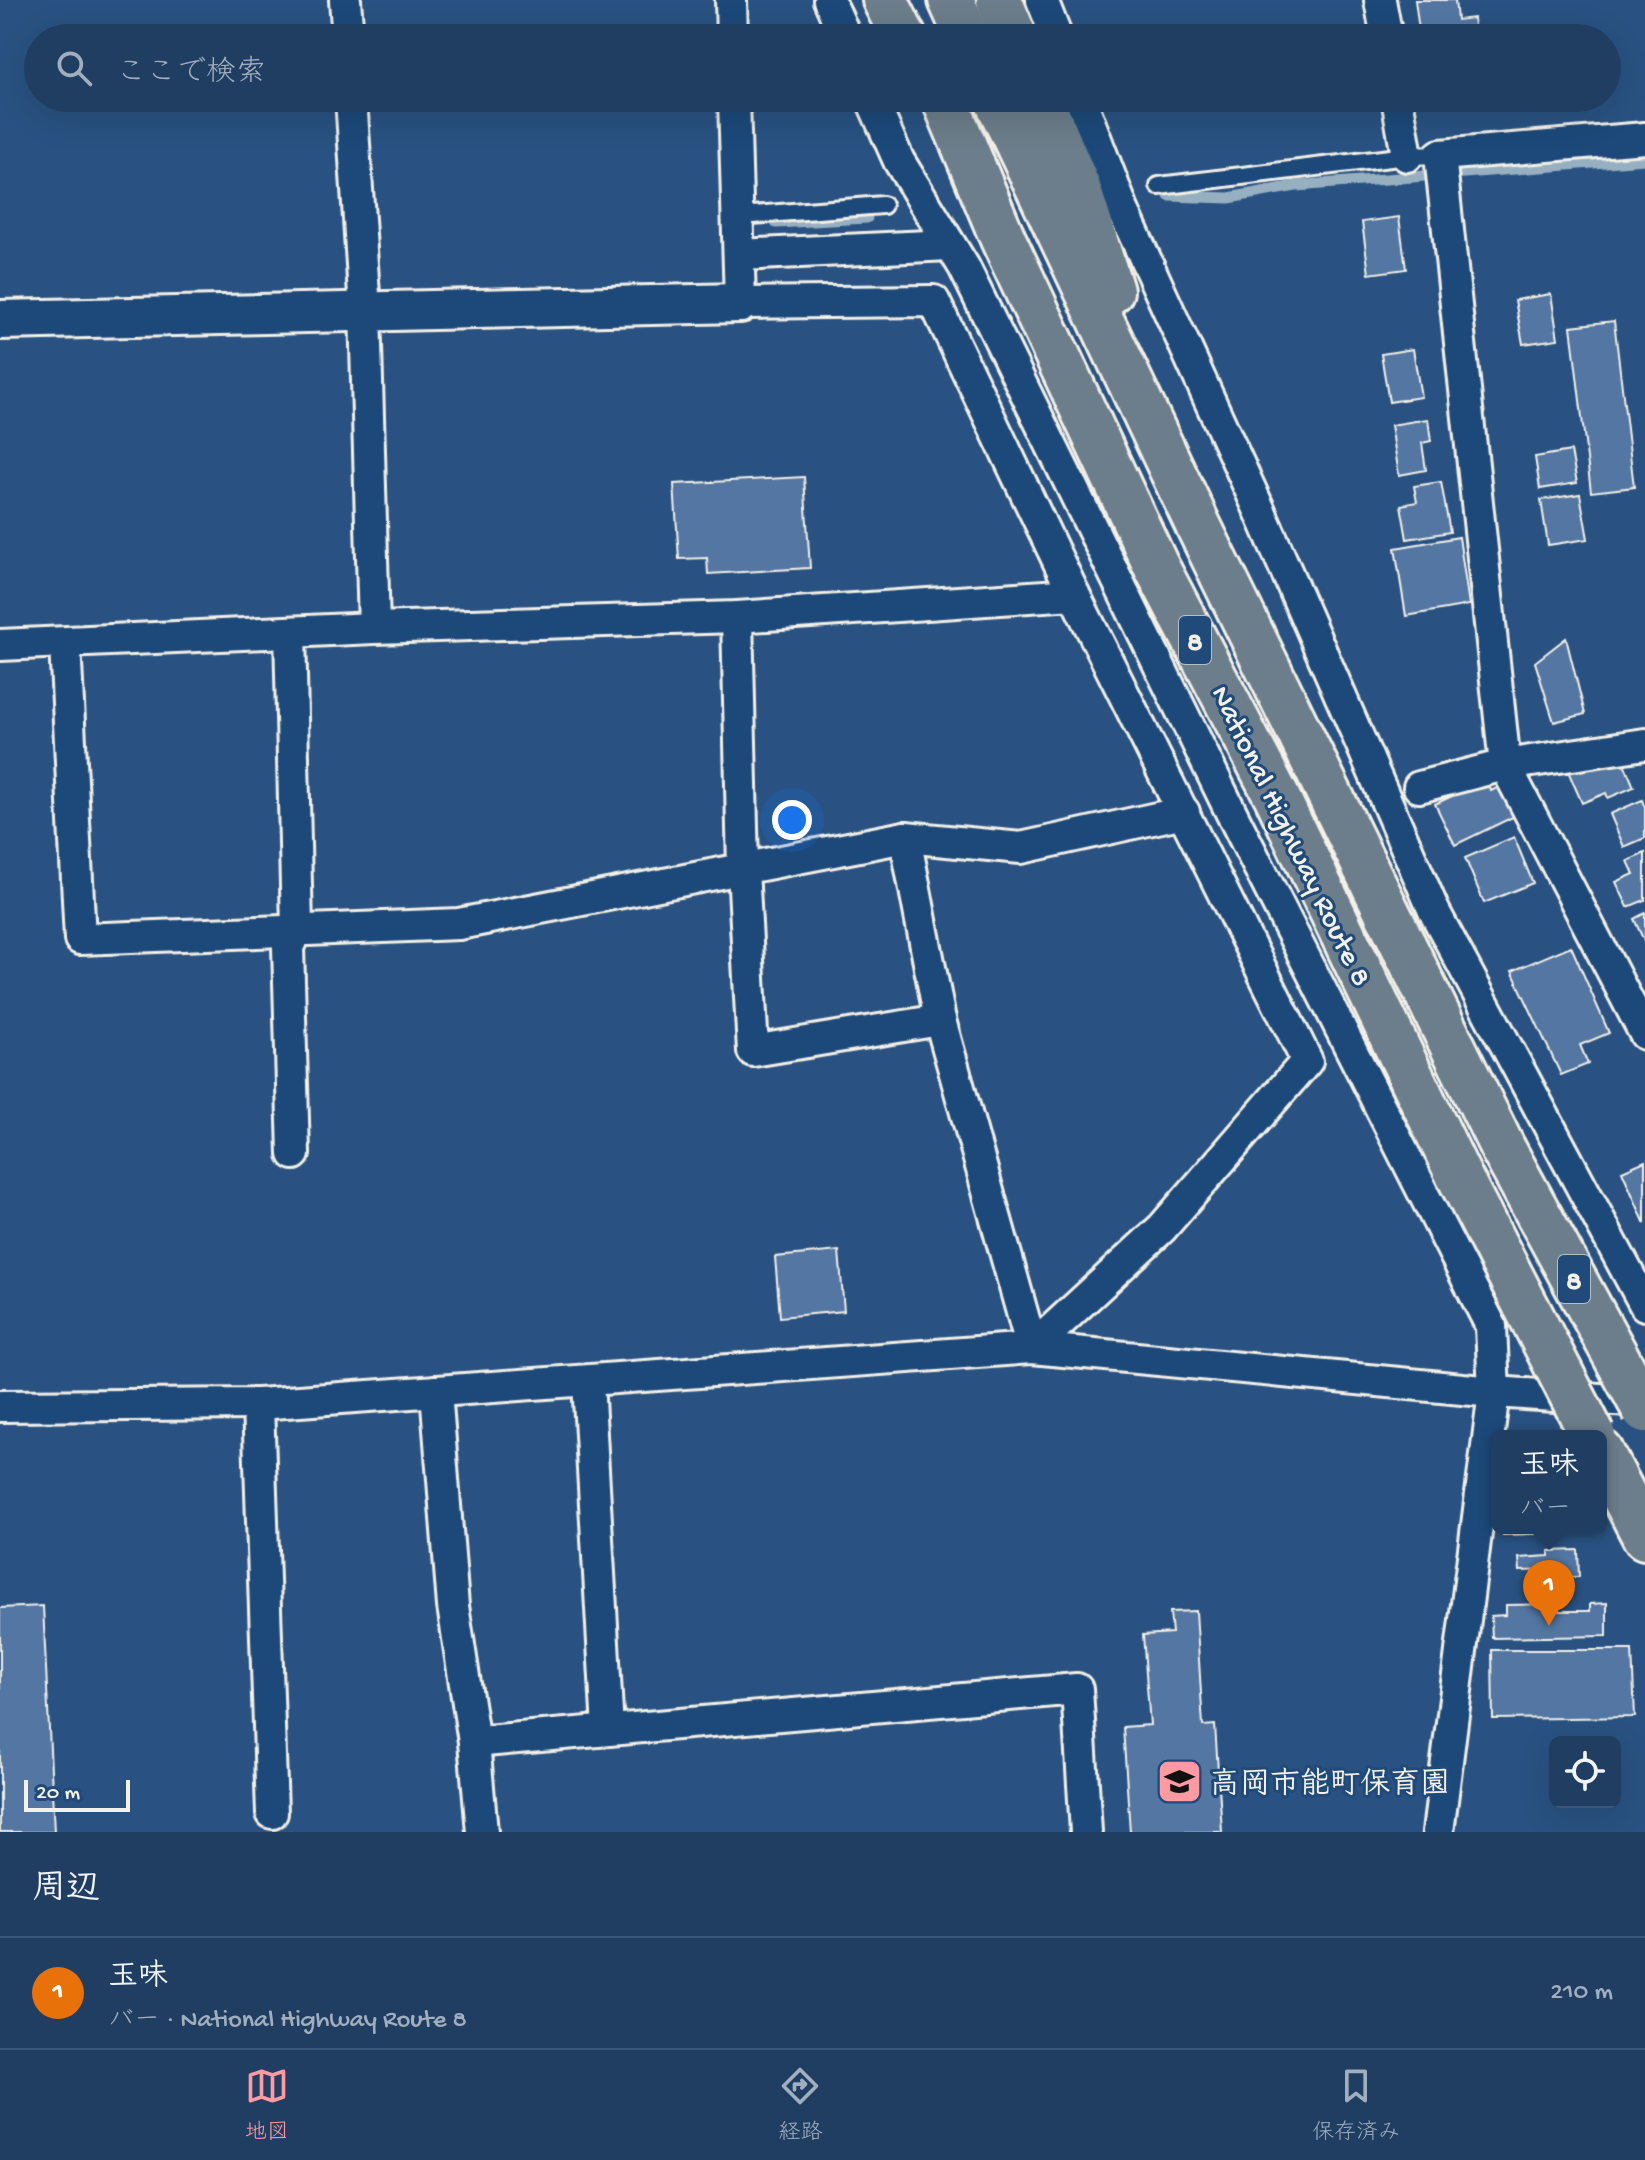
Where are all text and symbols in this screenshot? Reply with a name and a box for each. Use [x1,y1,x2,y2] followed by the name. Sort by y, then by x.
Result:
[24,24,1621,112] search box
[52,46,96,90] icon: search
[116,57,266,92] text: ここで検索
[1179,616,1211,664] road number: 8
[1201,681,1377,993] street label: National Highway Route 8
[772,800,812,840] your location
[1558,1255,1590,1303] road number: 8
[1491,1430,1607,1534] popup
[1519,1450,1579,1485] text: 玉味
[1519,1495,1571,1526] text: バー
[1523,1560,1575,1626] pin: 1
[1549,1736,1621,1808] map controls
[1549,1736,1621,1808] button: locate
[1155,1758,1203,1806] school or university icon: 高岡市能町保育園
[1210,1767,1450,1804] place label: 高岡市能町保育園
[24,1776,130,1812] scale bar
[36,1781,80,1807] text: 20 m
[32,1871,100,1911] text: 周辺
[108,1961,168,1996] text: 玉味
[53,1978,63,2009] text: 1
[1550,1978,1613,2009] text: 210 m
[108,2006,467,2037] text: バー · National Highway Route 8
[245,2064,289,2147] tab: 地図
[778,2064,822,2147] tab: 経路
[1312,2064,1400,2147] tab: 保存済み

